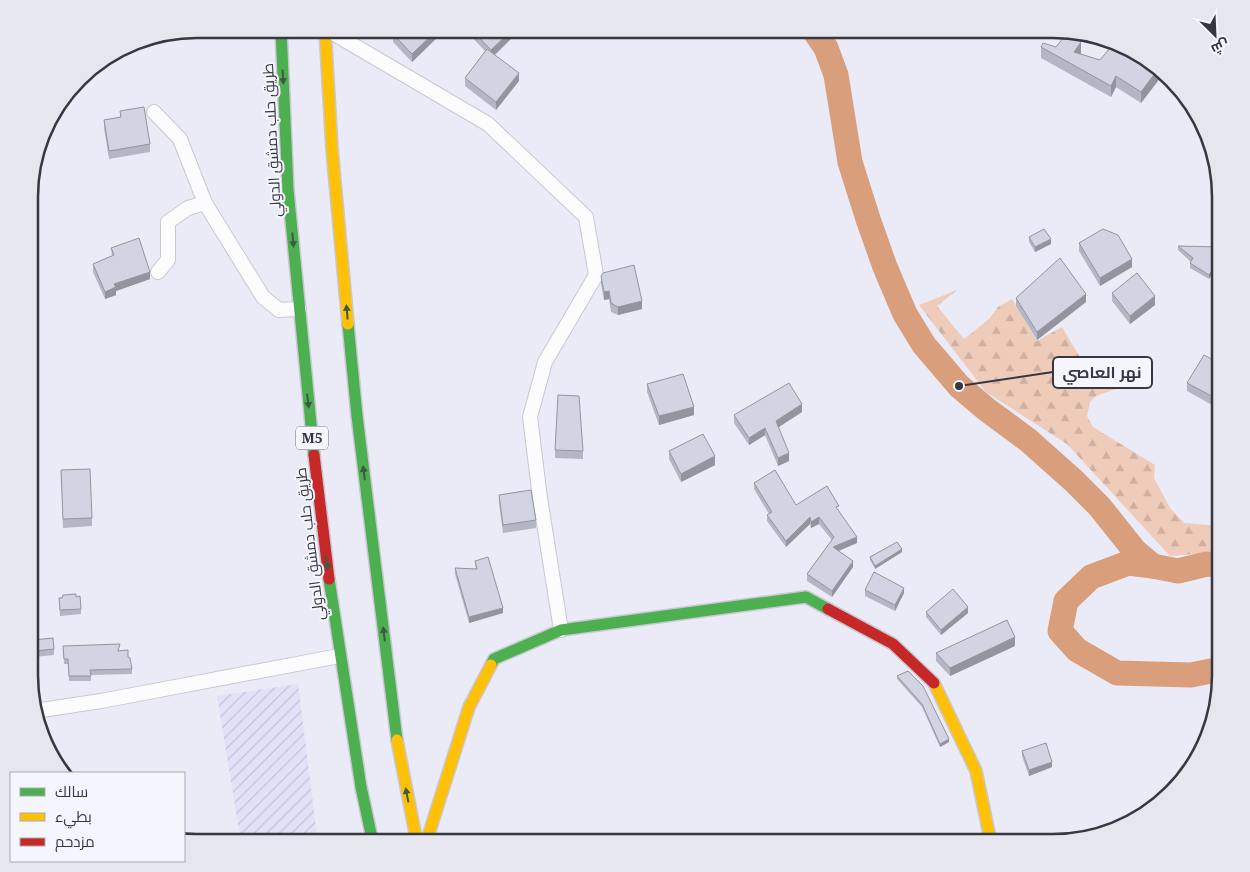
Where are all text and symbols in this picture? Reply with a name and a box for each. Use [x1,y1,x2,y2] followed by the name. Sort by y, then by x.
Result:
[1190,10,1240,60] north arrow
[1208,35,1233,60] text: ش
[257,62,288,217] street label: طريق حلب دمشق الدولي
[279,70,287,86] one-way arrow
[289,232,297,248] one-way arrow
[343,303,351,319] one-way arrow
[1053,357,1152,388] callout: نهر العاصي
[1063,361,1142,385] text: نهر العاصي
[304,394,312,410] one-way arrow
[296,426,328,449] road number: M5
[360,465,368,481] one-way arrow
[290,466,331,622] street label: طريق حلب دمشق الدولي
[323,555,331,571] one-way arrow
[380,626,388,642] one-way arrow
[10,772,185,862] legend
[55,781,88,801] text: سالك
[403,787,411,803] one-way arrow
[55,806,92,829] text: بطيء
[55,831,95,852] text: مزدحم

